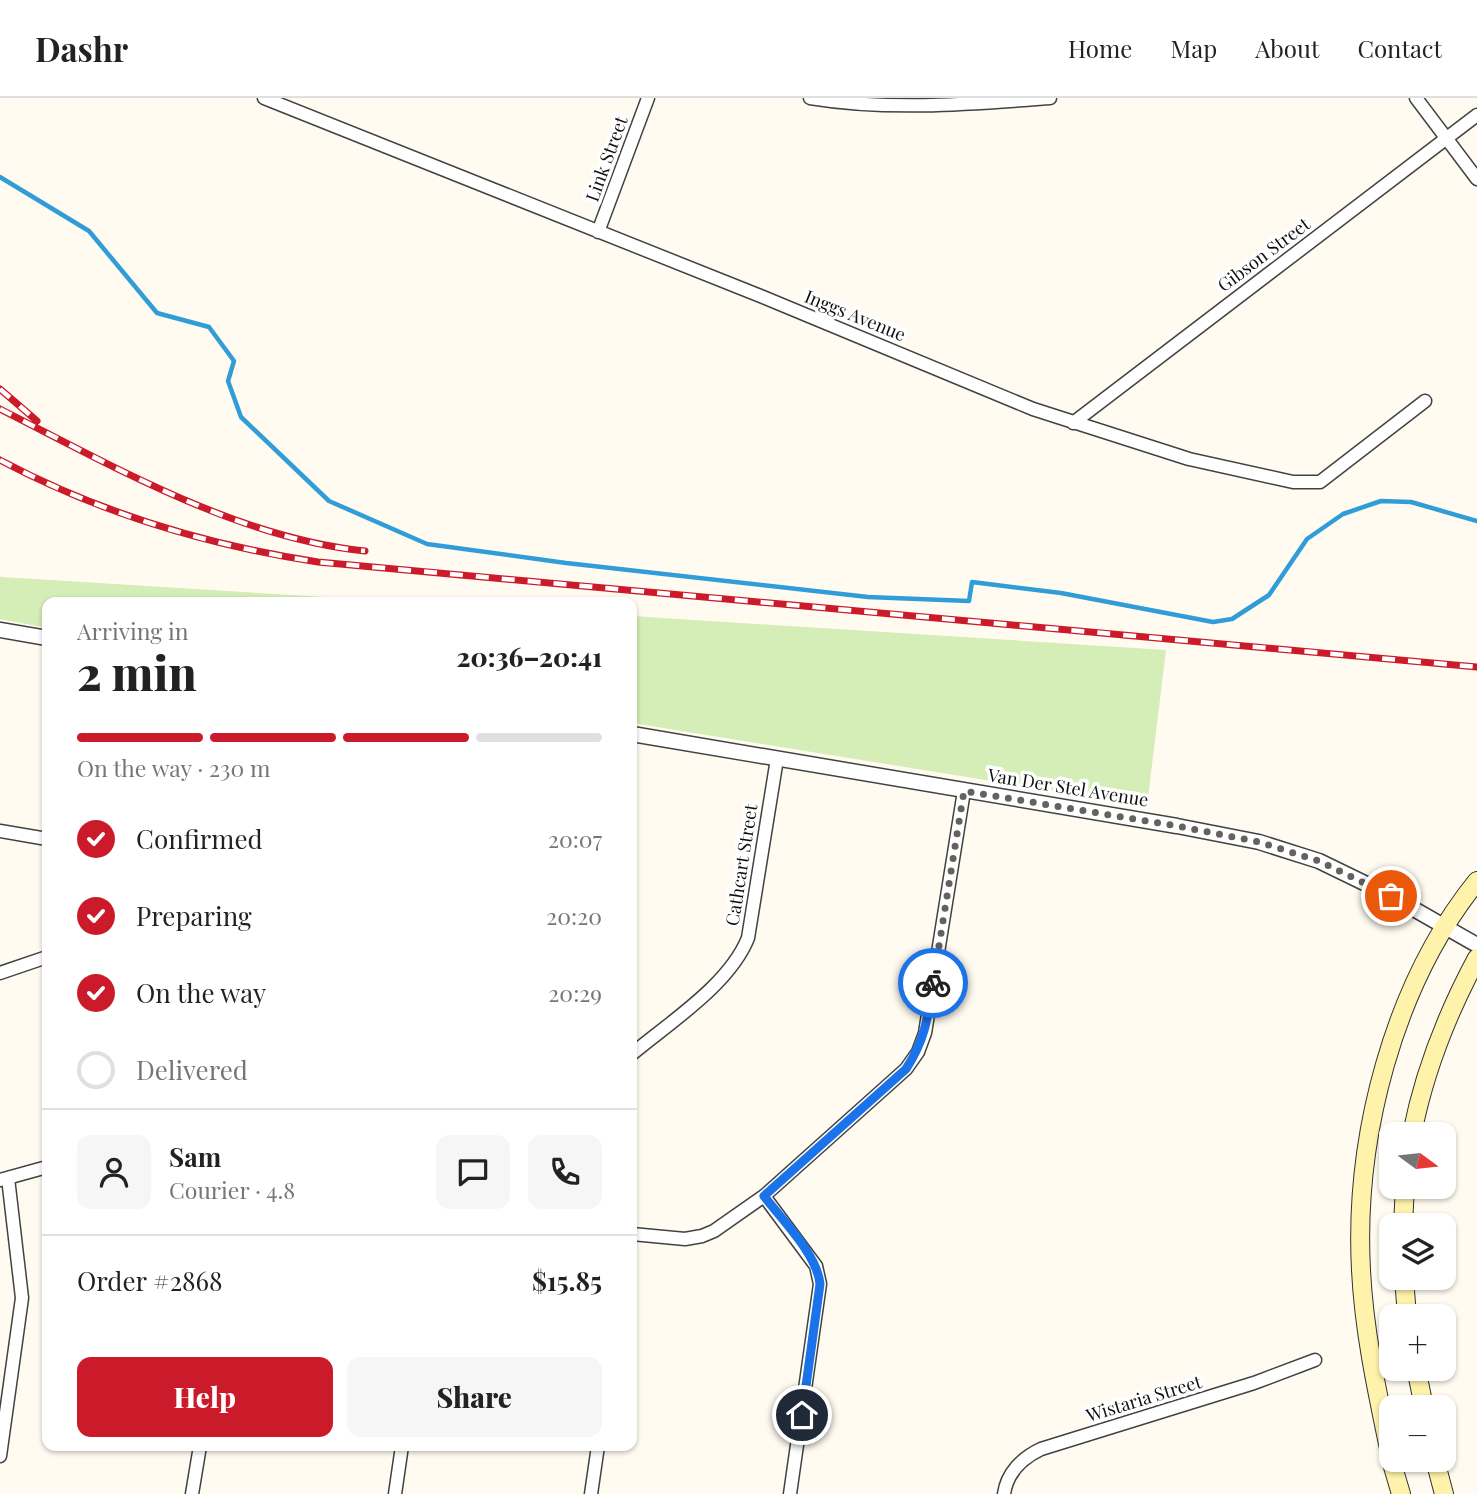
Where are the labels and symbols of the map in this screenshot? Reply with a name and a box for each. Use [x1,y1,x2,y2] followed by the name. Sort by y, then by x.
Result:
[580,112,633,205] street label: Link Street
[1212,211,1315,297] street label: Gibson Street
[801,284,909,346] street label: Inggs Avenue
[985,762,1150,812] street label: Van Der Stel Avenue
[720,802,763,927] street label: Cathcart Street
[1361,866,1421,926] pin
[898,948,968,1018] courier
[1379,1122,1456,1199] north arrow
[1082,1369,1205,1427] street label: Wistaria Street
[772,1385,832,1445] pin

